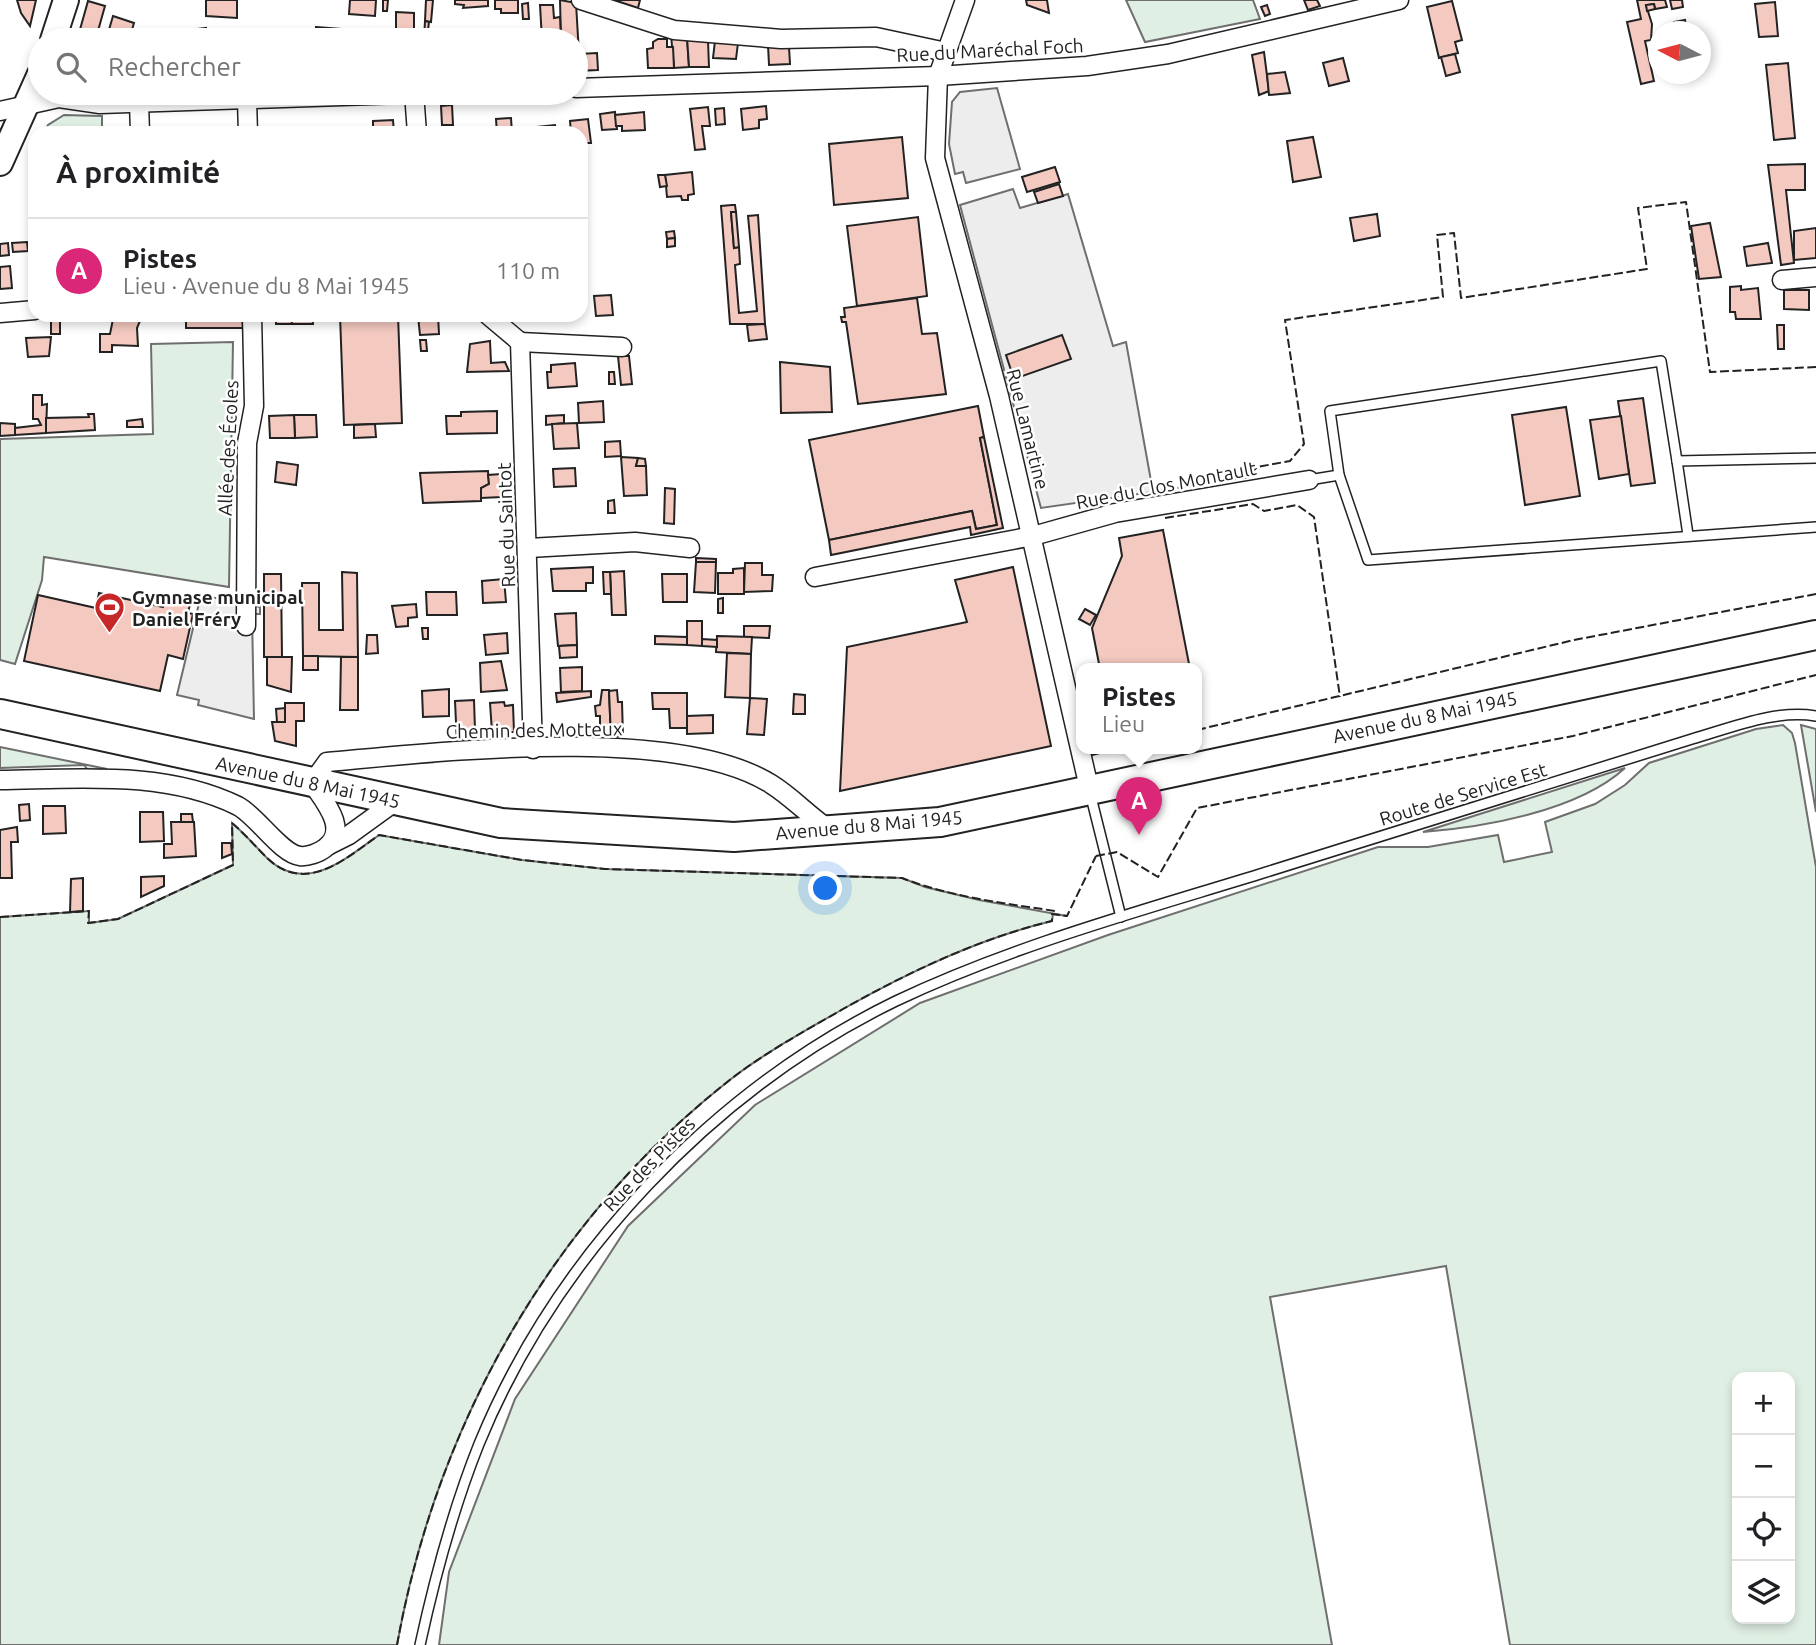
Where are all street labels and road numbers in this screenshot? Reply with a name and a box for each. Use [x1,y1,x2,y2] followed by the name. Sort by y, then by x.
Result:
[896,34,1084,66] street label: Rue du Maréchal Foch
[1002,366,1054,492] street label: Rue Lamartine
[213,379,243,517] street label: Allée des Écoles
[1074,457,1259,513] street label: Rue du Clos Montault
[493,462,519,588] street label: Rue du Saintot
[1331,687,1519,747] street label: Avenue du 8 Mai 1945
[445,717,623,743] street label: Chemin des Motteux
[214,752,402,812] street label: Avenue du 8 Mai 1945
[1377,758,1550,830] street label: Route de Service Est
[774,806,964,844] street label: Avenue du 8 Mai 1945
[599,1112,699,1216] street label: Rue des Pistes

